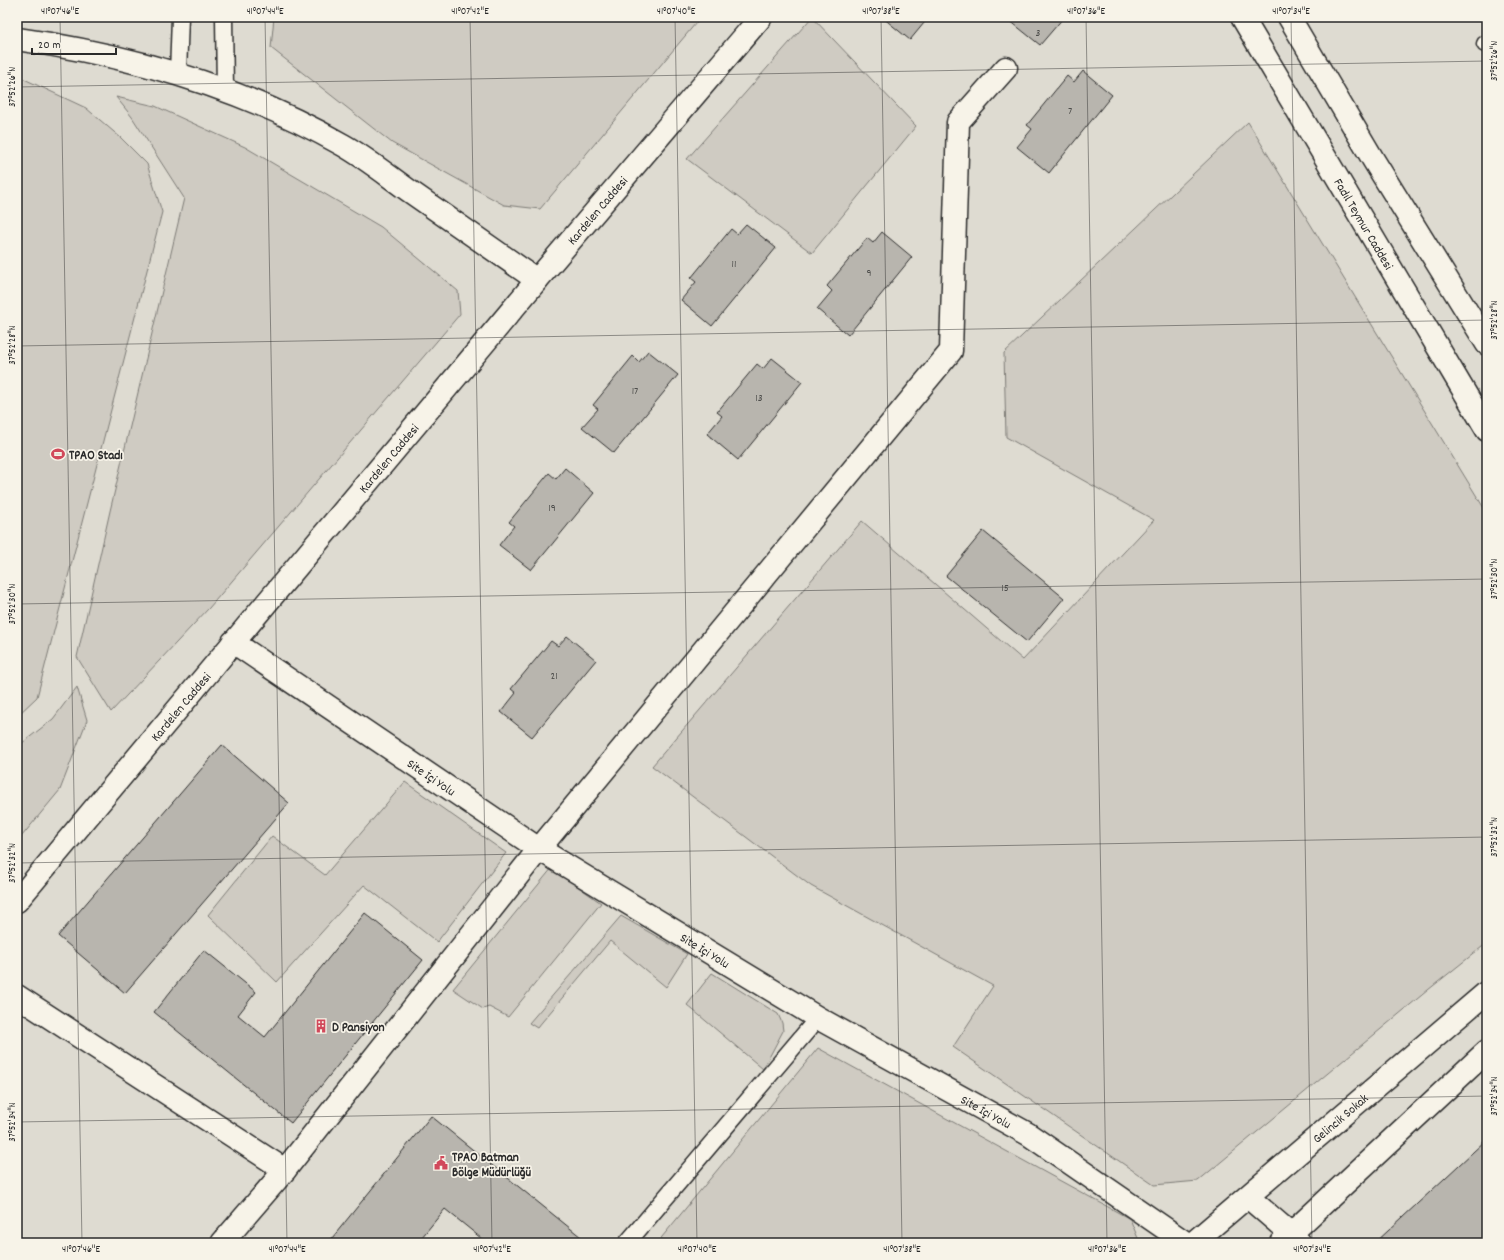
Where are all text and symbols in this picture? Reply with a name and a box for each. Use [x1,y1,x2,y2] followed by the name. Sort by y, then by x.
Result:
[41,5,79,19] text: 41°07'46"E
[246,5,284,19] text: 41°07'44"E
[451,5,489,19] text: 41°07'42"E
[657,5,696,19] text: 41°07'40"E
[862,5,900,19] text: 41°07'38"E
[1067,5,1106,19] text: 41°07'36"E
[1272,5,1310,19] text: 41°07'34"E
[1036,26,1041,42] house number: 3
[32,30,116,56] scale bar
[38,37,61,54] text: 20 m
[1488,41,1502,81] text: 37°52'26"N
[6,67,20,107] text: 37°52'26"N
[1068,104,1072,120] house number: 7
[564,173,634,250] street label: Kardelen Caddesi
[1328,175,1397,275] street label: Fadıl Teymur Caddesi
[732,257,736,273] house number: 11
[866,266,872,282] house number: 9
[1488,300,1502,340] text: 37°52'28"N
[6,325,20,365] text: 37°52'28"N
[632,384,638,400] house number: 17
[755,391,763,407] house number: 13
[355,420,425,498] street label: Kardelen Caddesi
[50,446,66,462] sports icon: TPAO Stadı
[69,447,123,466] place label: TPAO Stadı
[548,501,556,517] house number: 19
[1488,559,1502,599] text: 37°52'30"N
[1001,581,1009,597] house number: 15
[6,584,20,624] text: 37°52'30"N
[147,669,217,747] street label: Kardelen Caddesi
[550,669,558,685] house number: 21
[402,755,459,802] street label: Site İçi Yolu
[1488,817,1502,857] text: 37°52'32"N
[6,843,20,883] text: 37°52'32"N
[676,930,733,974] street label: Site İçi Yolu
[313,1018,329,1034] building icon: D Pansiyon
[332,1019,385,1038] place label: D Pansiyon
[1488,1076,1502,1116] text: 37°52'34"N
[1309,1090,1373,1149] street label: Gelincik Sokak
[956,1092,1014,1135] street label: Site İçi Yolu
[6,1102,20,1142] text: 37°52'34"N
[452,1149,532,1183] place label: TPAO Batman Bölge Müdürlüğü
[433,1155,449,1171] public building icon: TPAO Batman Bölge Müdürlüğü
[62,1243,100,1257] text: 41°07'46"E
[268,1243,306,1257] text: 41°07'44"E
[473,1243,511,1257] text: 41°07'42"E
[678,1243,717,1257] text: 41°07'40"E
[883,1243,921,1257] text: 41°07'38"E
[1088,1243,1127,1257] text: 41°07'36"E
[1293,1243,1331,1257] text: 41°07'34"E

